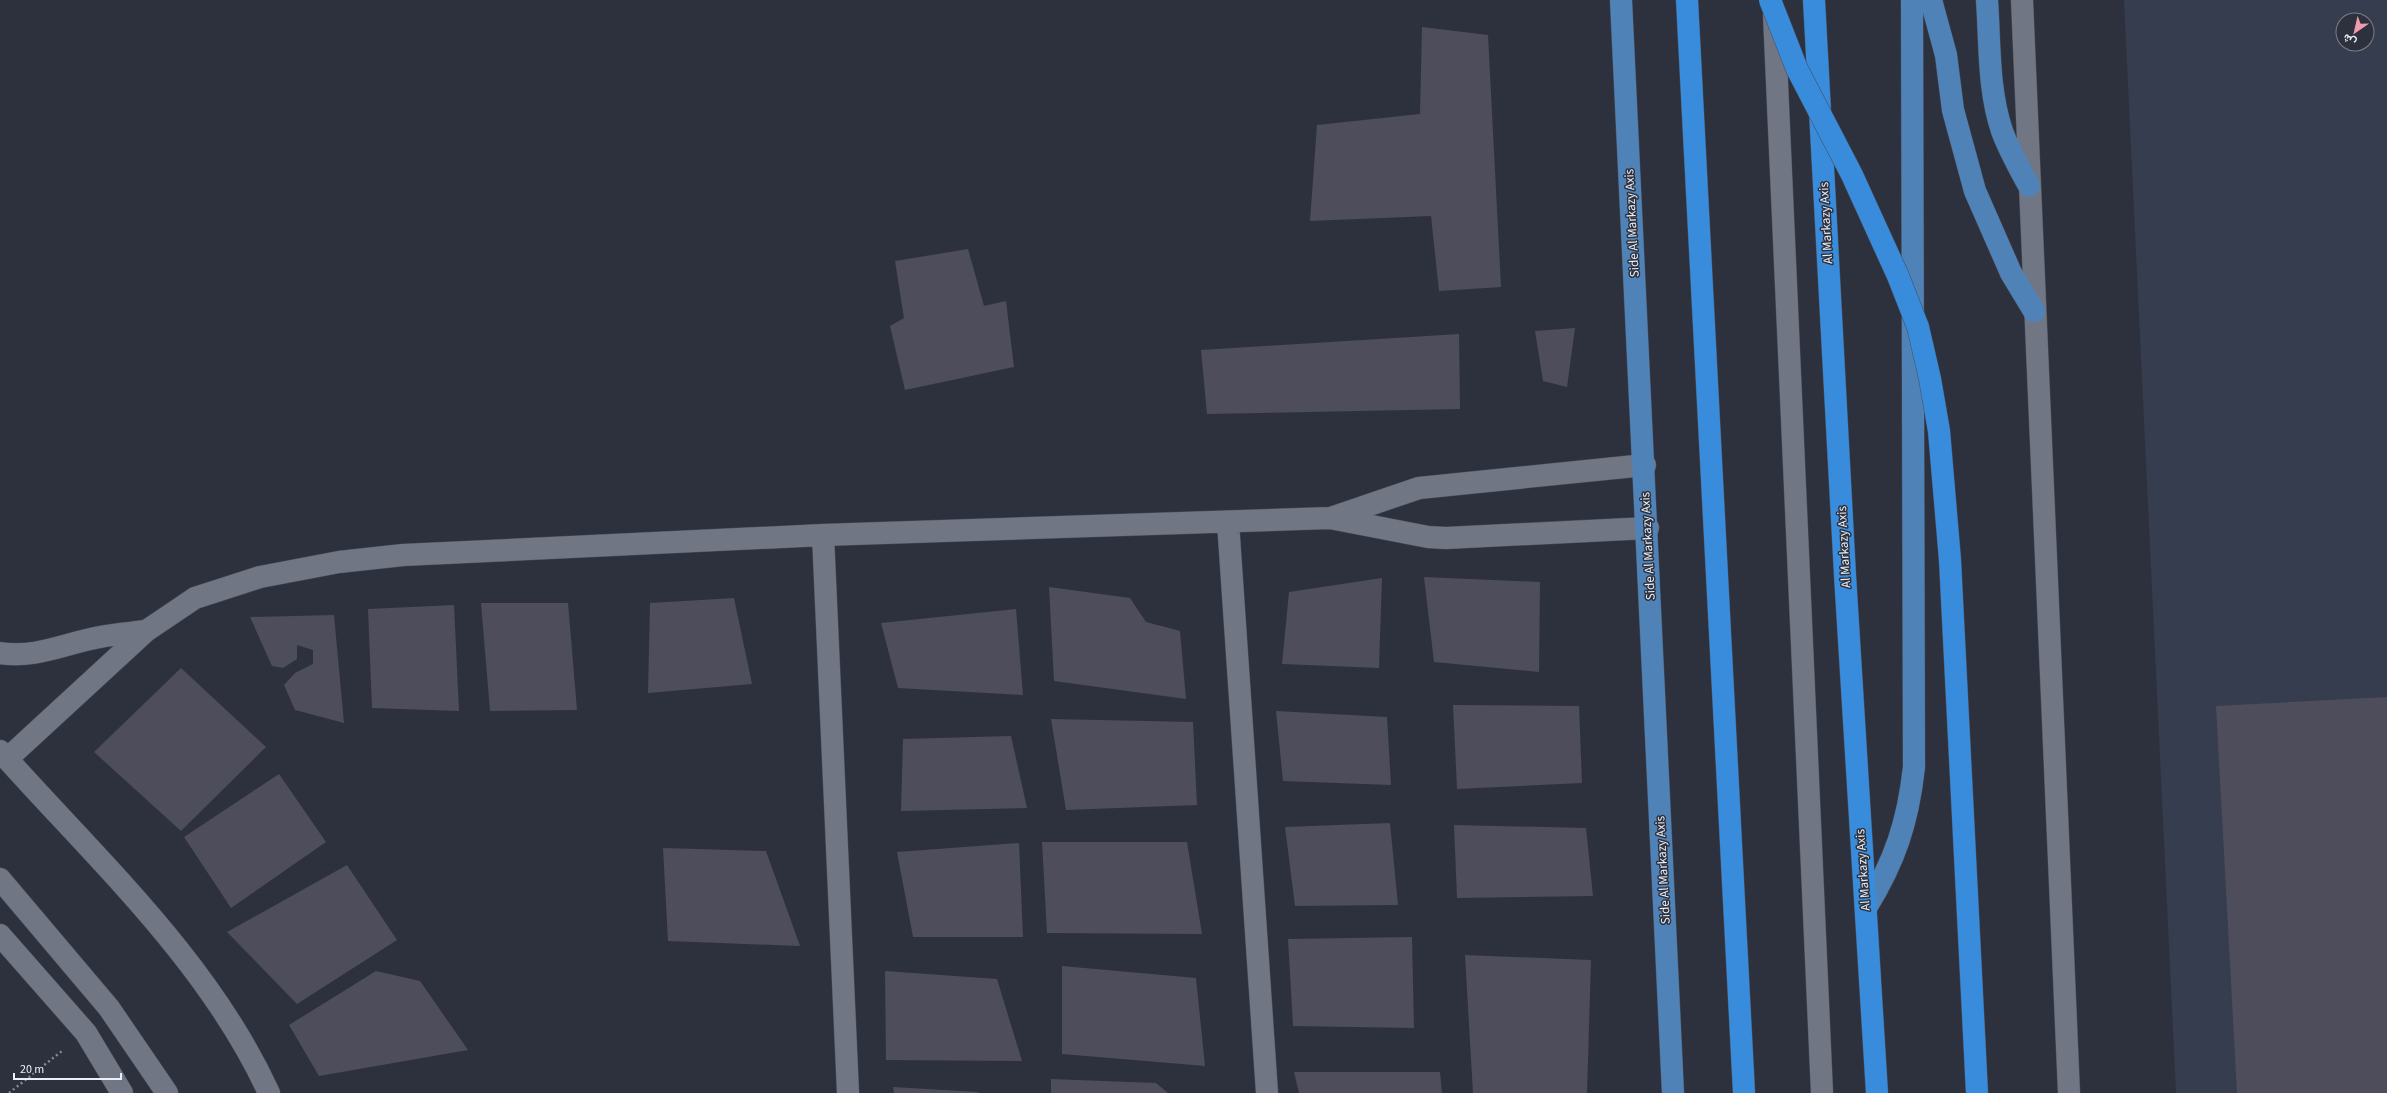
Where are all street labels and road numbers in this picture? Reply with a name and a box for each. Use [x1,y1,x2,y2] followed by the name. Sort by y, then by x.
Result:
[1620,168,1644,278] street label: Side Al Markazy Axis
[1815,181,1837,264] street label: Al Markazy Axis
[1636,491,1660,601] street label: Side Al Markazy Axis
[1833,505,1855,588] street label: Al Markazy Axis
[1651,815,1675,925] street label: Side Al Markazy Axis
[1851,828,1875,912] street label: Al Markazy Axis

